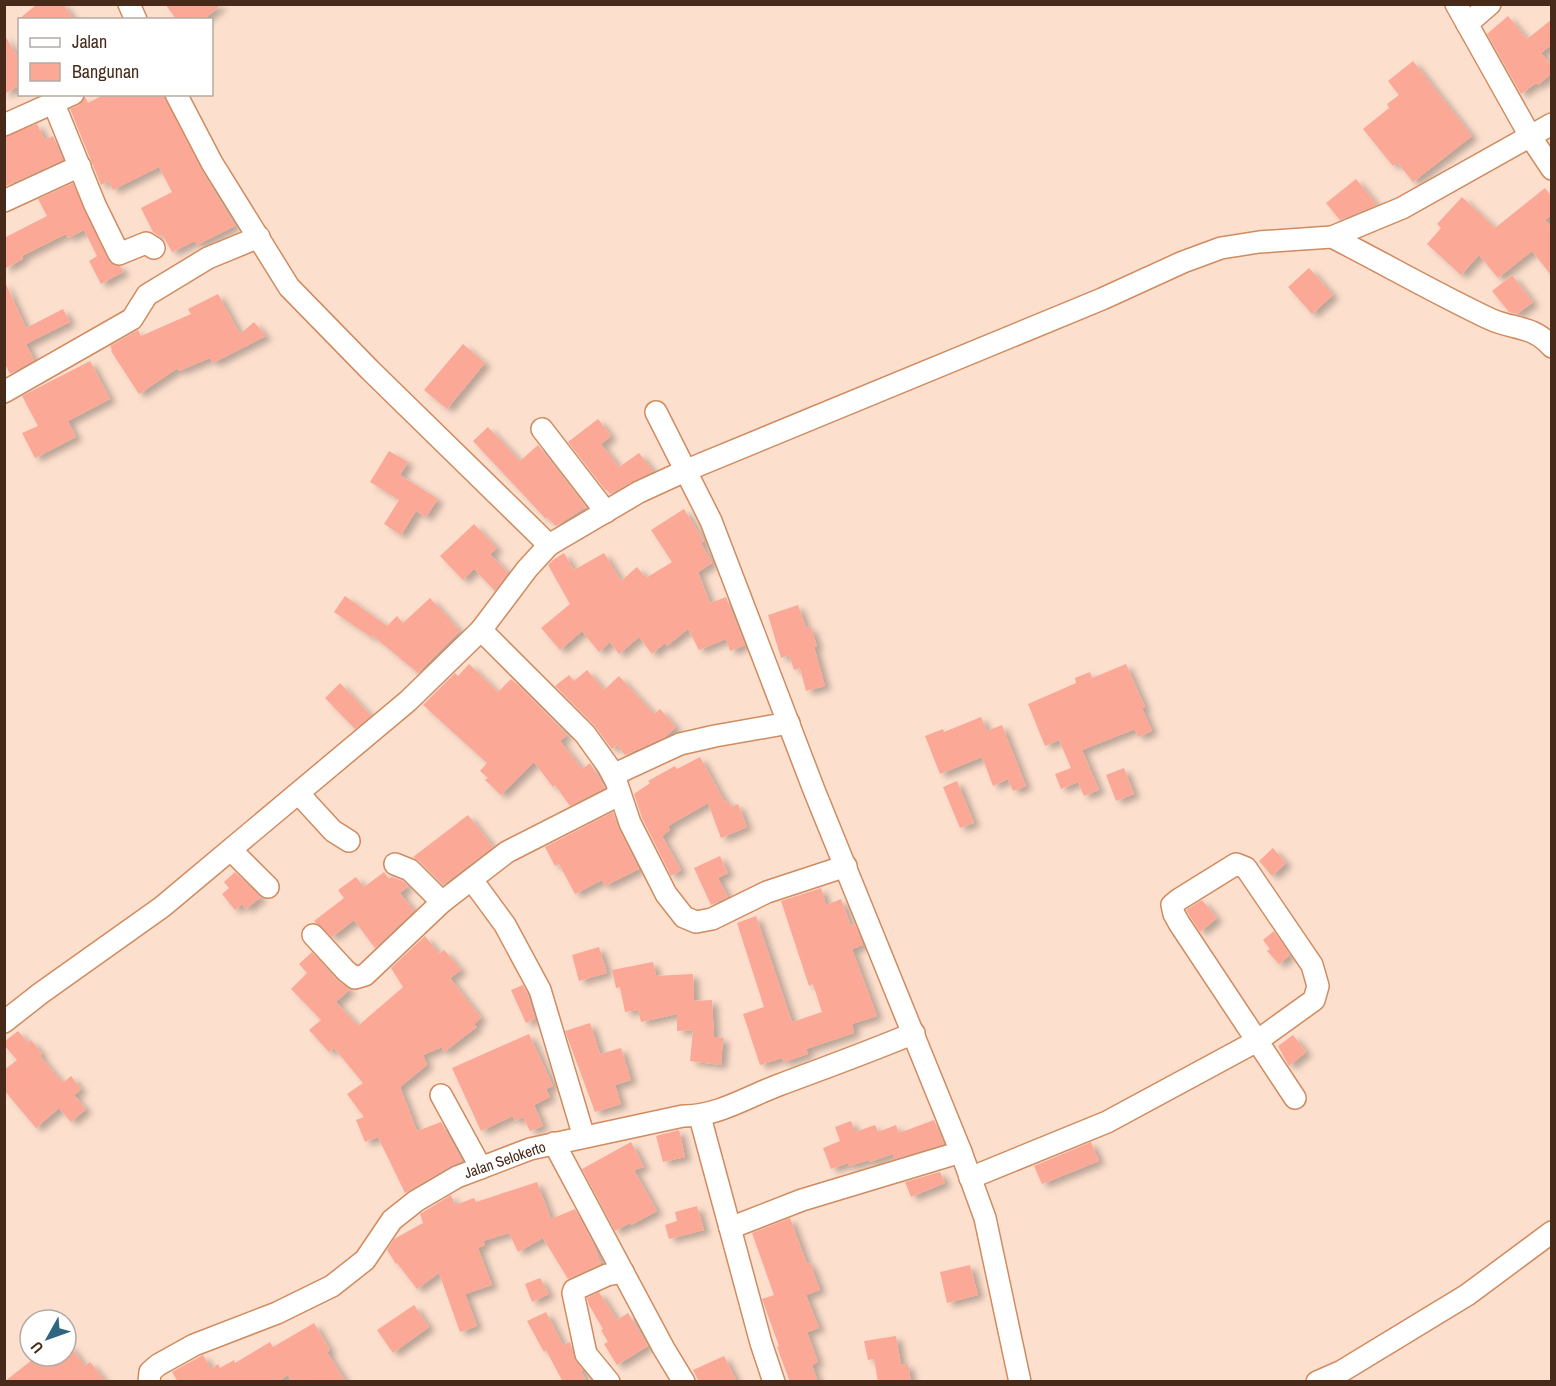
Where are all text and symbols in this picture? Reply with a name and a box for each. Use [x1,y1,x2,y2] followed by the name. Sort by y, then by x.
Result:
[18,18,213,96] legend
[72,29,107,54] text: Jalan
[72,59,139,84] text: Bangunan
[461,1136,548,1183] street label: Jalan Selokerto
[18,1308,78,1368] north arrow
[25,1337,48,1358] text: U

